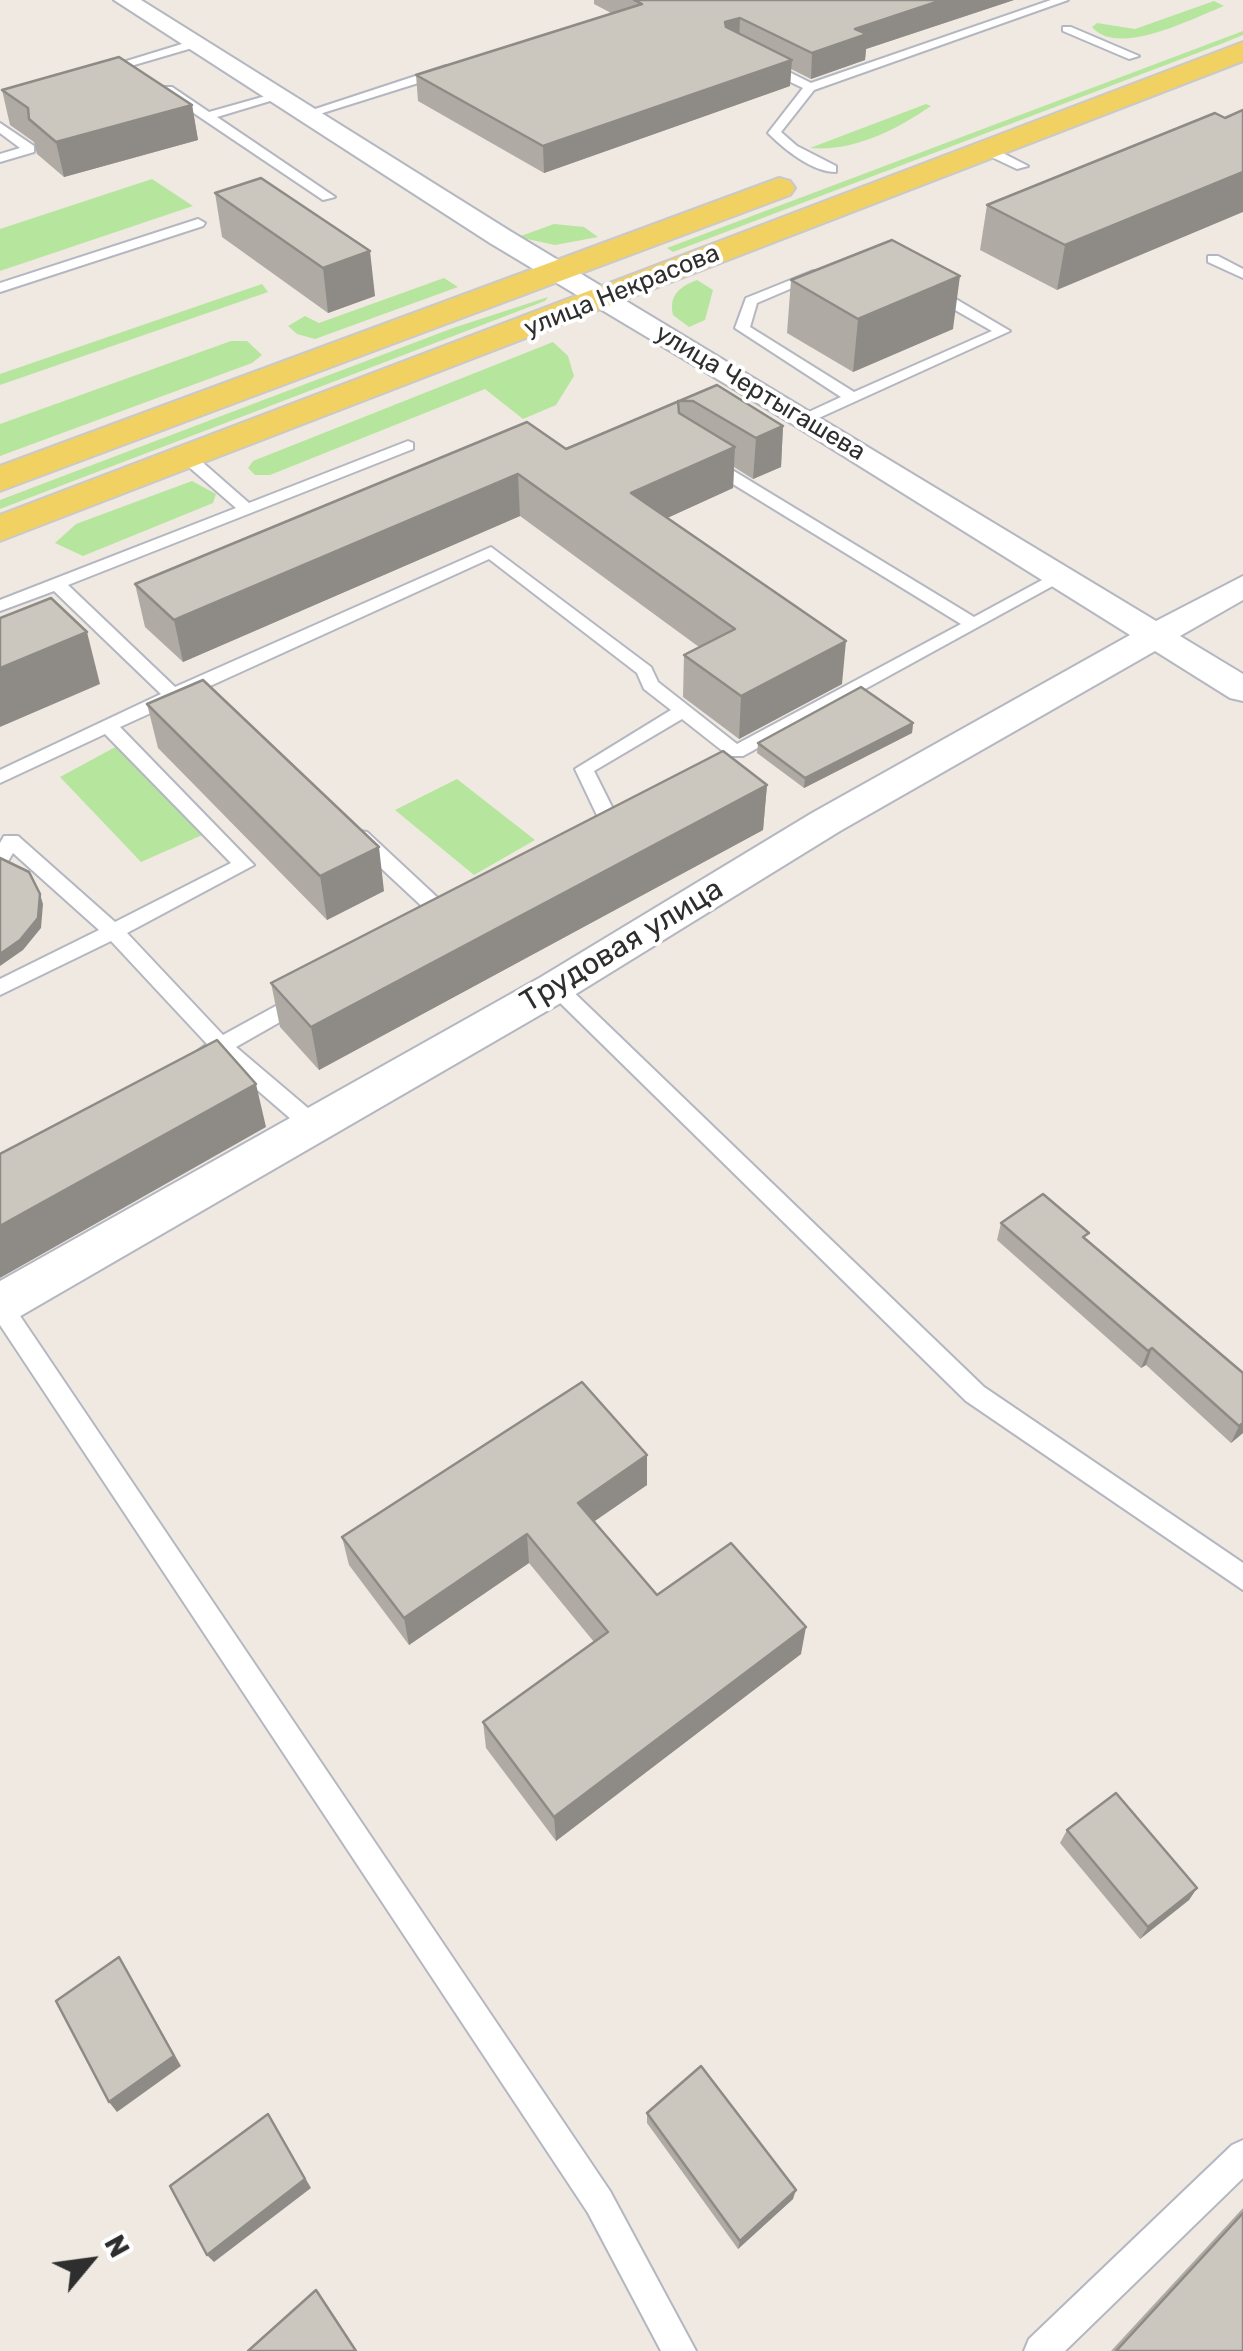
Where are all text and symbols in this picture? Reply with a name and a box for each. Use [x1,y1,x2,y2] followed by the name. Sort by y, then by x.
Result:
[520,238,724,344] street label: улица Некрасова
[649,318,871,468] street label: улица Чертыгашева
[514,871,730,1021] street label: Трудовая улица
[40,2211,140,2311] north arrow
[97,2229,136,2263] text: N

